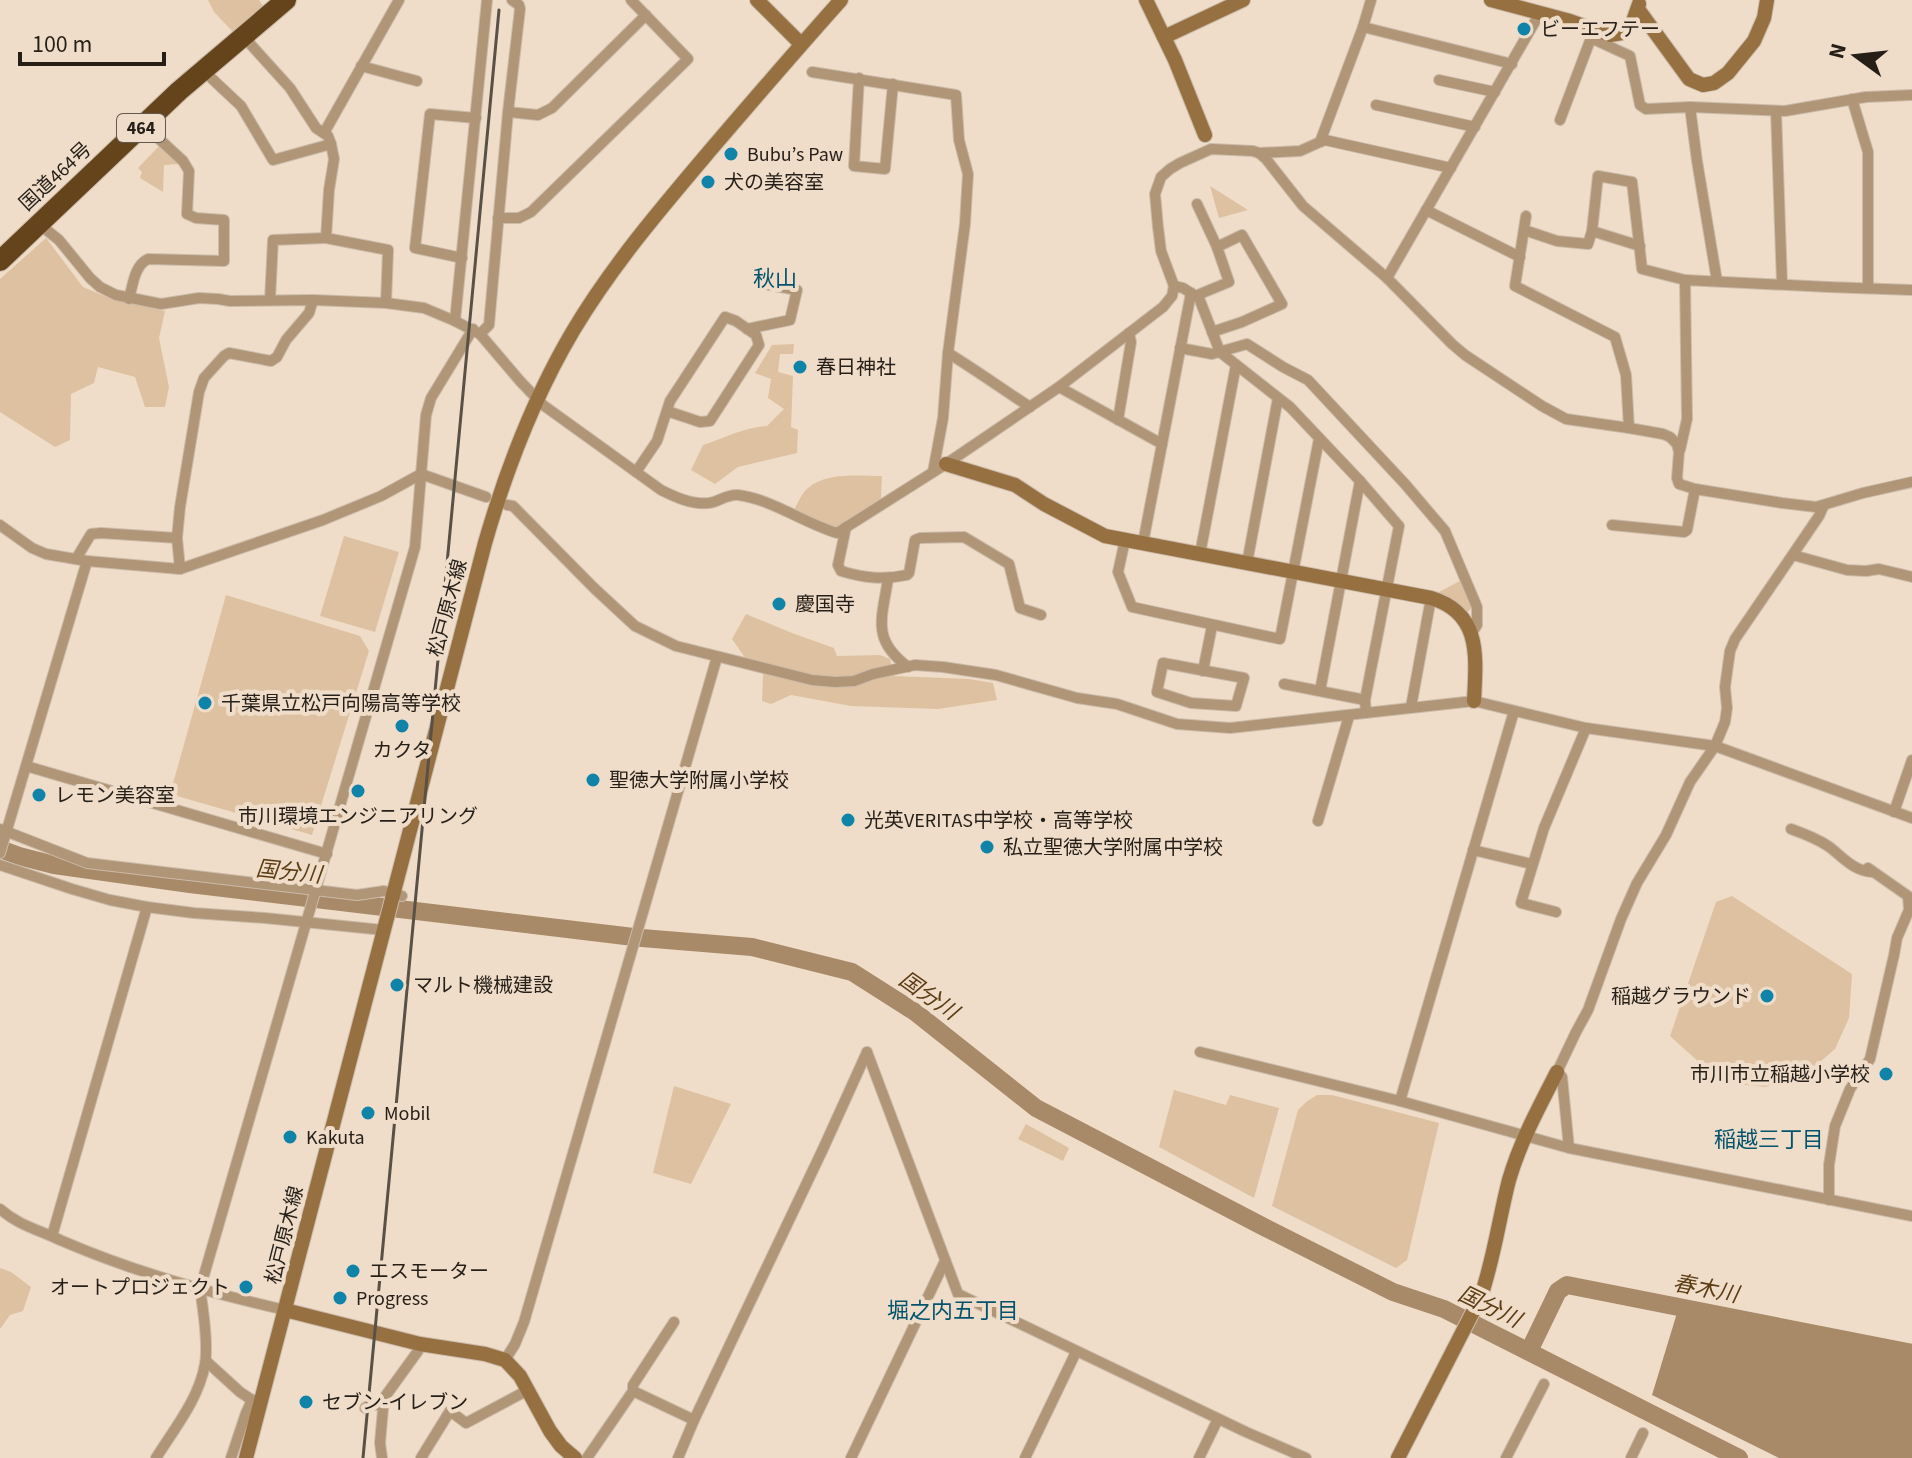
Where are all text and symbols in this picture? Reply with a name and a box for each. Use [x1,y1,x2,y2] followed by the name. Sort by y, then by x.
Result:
[20,16,164,66] scale bar
[1540,16,1660,44] place label: ビーエフテー
[1816,16,1896,96] north arrow
[1515,20,1533,38] marker: ビーエフテー
[32,27,92,62] text: 100 m
[1820,40,1855,62] text: N
[117,114,165,142] road number: 464
[13,136,98,218] street label: 国道464号
[747,141,843,169] place label: Bubu’s Paw
[722,145,740,163] marker: Bubu’s Paw
[724,169,824,197] place label: 犬の美容室
[699,173,717,191] marker: 犬の美容室
[753,263,797,295] district label: 秋山
[816,354,896,382] place label: 春日神社
[791,358,809,376] marker: 春日神社
[422,556,474,660] street label: 松戸原木線
[795,591,855,619] place label: 慶国寺
[770,595,788,613] marker: 慶国寺
[221,690,461,718] place label: 千葉県立松戸向陽高等学校
[196,694,214,712] marker: 千葉県立松戸向陽高等学校
[393,717,411,735] marker: カクタ
[372,737,432,765] place label: カクタ
[609,767,789,795] place label: 聖徳大学附属小学校
[584,771,602,789] marker: 聖徳大学附属小学校
[55,782,175,810] place label: レモン美容室
[349,782,367,800] marker: 市川環境エンジニアリング
[30,786,48,804] marker: レモン美容室
[238,803,478,831] place label: 市川環境エンジニアリング
[864,807,1133,835] place label: 光英VERITAS中学校・高等学校
[839,811,857,829] marker: 光英VERITAS中学校・高等学校
[1003,834,1223,862] place label: 私立聖徳大学附属中学校
[978,838,996,856] marker: 私立聖徳大学附属中学校
[254,853,325,892] water label: 国分川
[892,964,966,1029] water label: 国分川
[413,972,553,1000] place label: マルト機械建設
[388,976,406,994] marker: マルト機械建設
[1611,983,1751,1011] place label: 稲越グラウンド
[1758,987,1776,1005] marker: 稲越グラウンド
[1690,1061,1870,1089] place label: 市川市立稲越小学校
[1877,1065,1895,1083] marker: 市川市立稲越小学校
[384,1100,430,1128] place label: Mobil
[359,1104,377,1122] marker: Mobil
[306,1124,365,1152] place label: Kakuta
[1714,1124,1824,1156] district label: 稲越三丁目
[281,1128,299,1146] marker: Kakuta
[259,1183,311,1287] street label: 松戸原木線
[369,1258,489,1286] place label: エスモーター
[344,1262,362,1280] marker: エスモーター
[1670,1267,1743,1311] water label: 春木川
[50,1274,230,1302] place label: オートプロジェクト
[237,1278,255,1296] marker: オートプロジェクト
[1453,1278,1528,1337] water label: 国分川
[356,1285,428,1313] place label: Progress
[331,1289,349,1307] marker: Progress
[887,1295,1019,1327] district label: 堀之内五丁目
[322,1389,468,1417] place label: セブン-イレブン
[297,1393,315,1411] marker: セブン-イレブン

